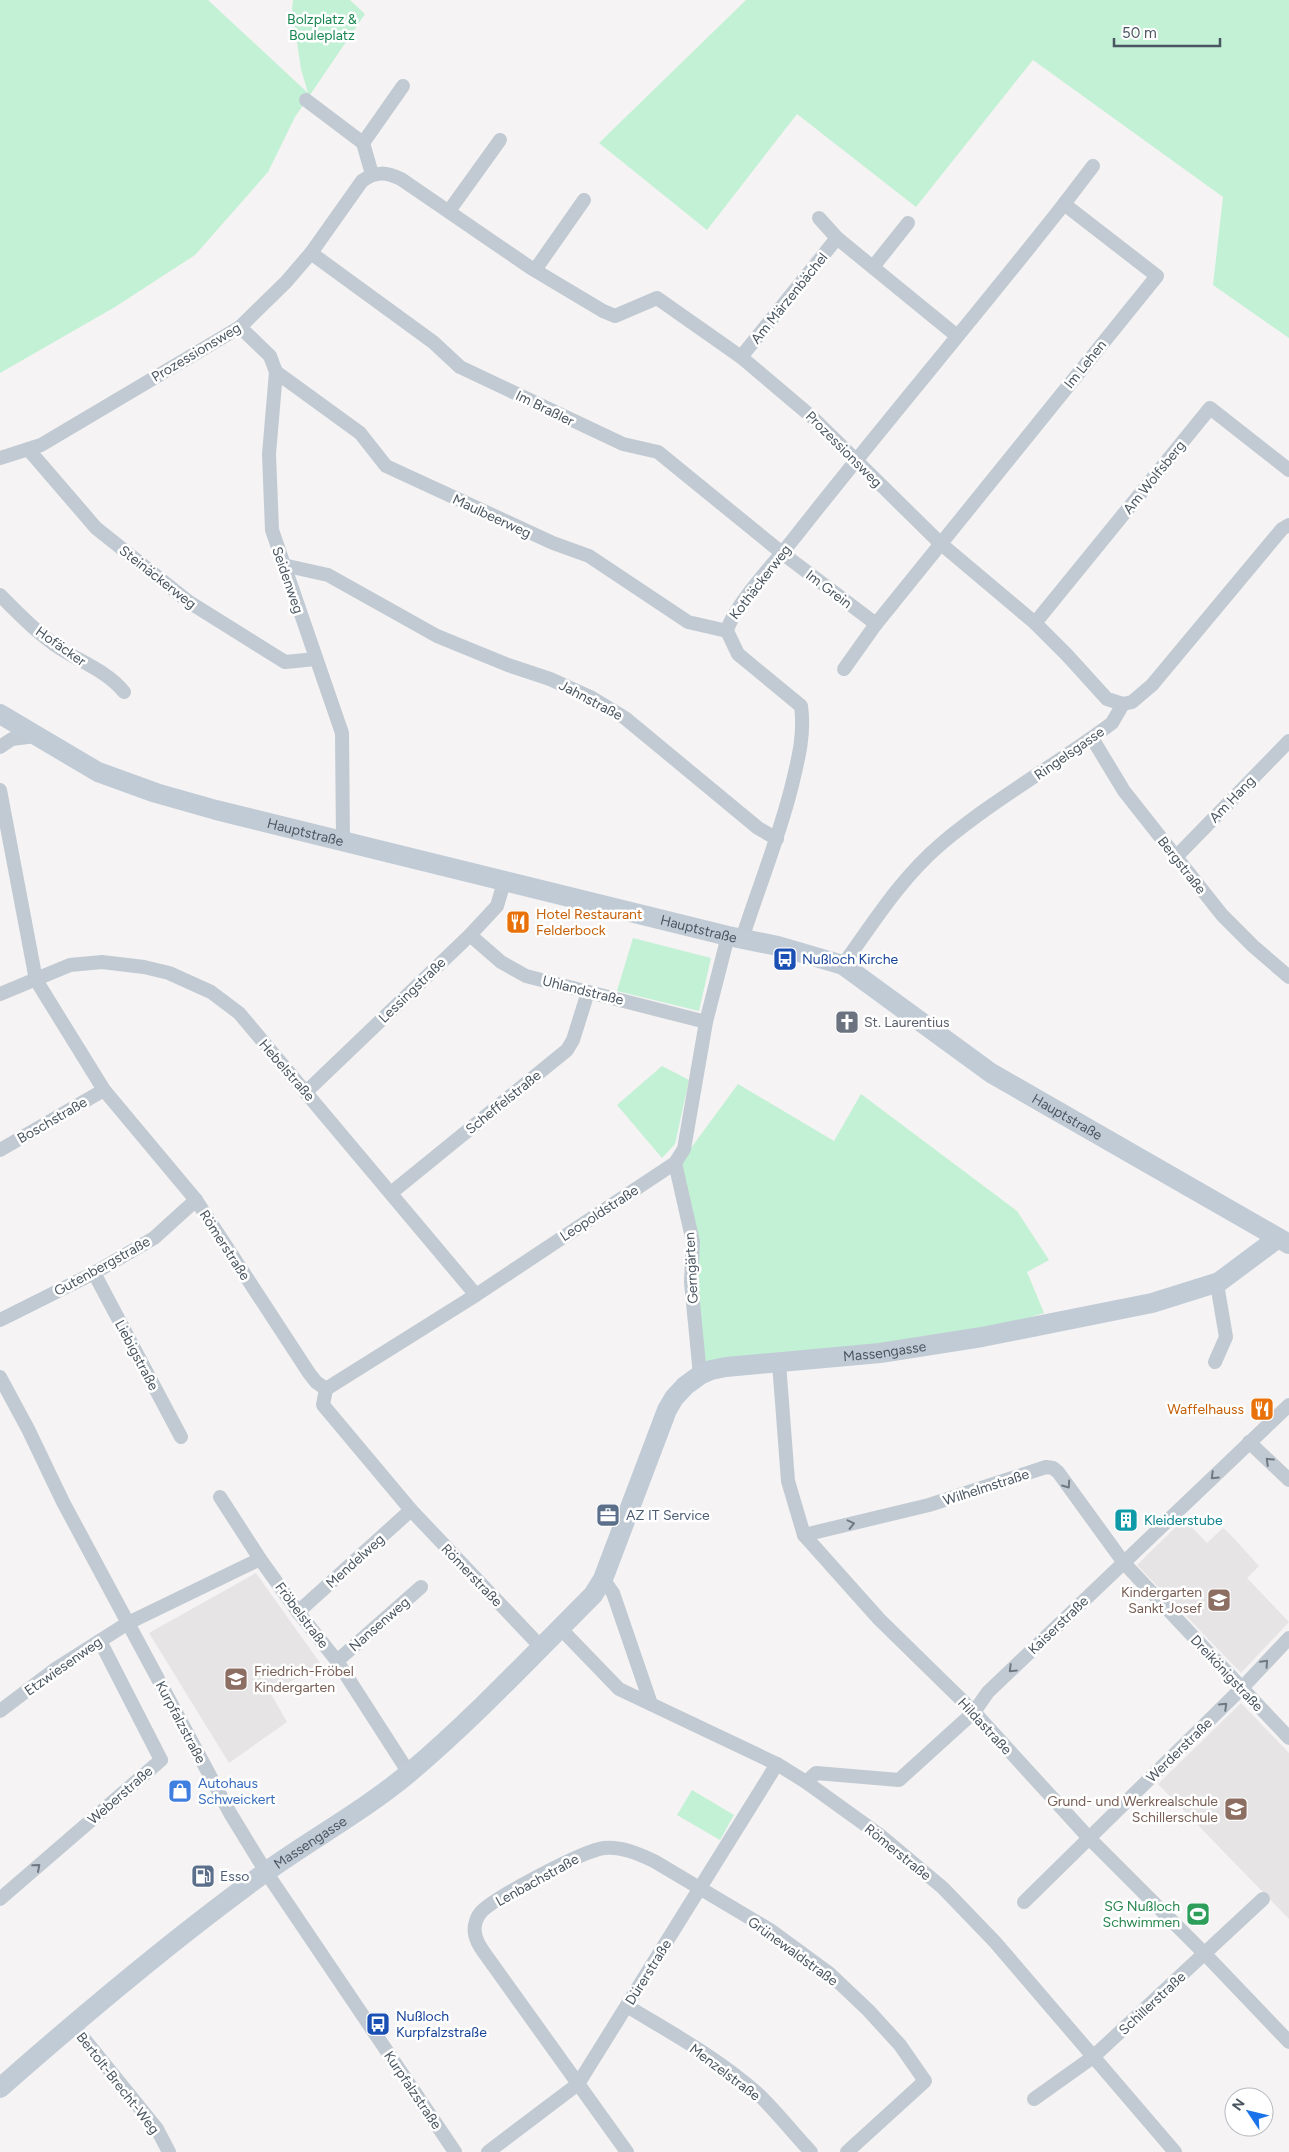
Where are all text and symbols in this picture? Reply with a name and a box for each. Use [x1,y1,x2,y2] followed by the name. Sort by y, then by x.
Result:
[287,11,357,44] park label: Bolzplatz & Bouleplatz
[1114,15,1220,47] scale bar
[1122,24,1157,42] text: 50 m
[747,249,831,347] street label: Am Märzenbächel
[149,319,244,386] street label: Prozessionsweg
[1061,337,1110,392] street label: Im Lehen
[513,387,577,430] street label: Im Braßler
[802,408,885,491] street label: Prozessionsweg
[1120,437,1189,517] street label: Am Wolfsberg
[450,491,534,542] street label: Maulbeerweg
[116,542,200,613] street label: Steinäckerweg
[726,542,795,623] street label: Kothäckerweg
[268,544,307,616] street label: Seidenweg
[802,567,855,612] street label: Im Grein
[32,623,89,670] street label: Hofäcker
[556,677,626,724] street label: Jahnstraße
[1031,723,1108,784] street label: Ringelsgasse
[1206,772,1259,826] street label: Am Hang
[265,815,346,850] street label: Hauptstraße
[1154,833,1210,898] street label: Bergstraße
[536,906,642,939] place label: Hotel Restaurant Felderbock
[505,909,531,935] restaurant icon: Hotel Restaurant Felderbock
[659,912,739,947] street label: Hauptstraße
[772,946,798,972] bus stop icon: Nußloch Kirche
[802,951,898,968] place label: Nußloch Kirche
[375,954,450,1027] street label: Lessingstraße
[540,972,626,1009] street label: Uhlandstraße
[834,1009,860,1035] church icon: St. Laurentius
[864,1014,950,1031] place label: St. Laurentius
[255,1036,318,1105] street label: Hebelstraße
[462,1067,545,1138] street label: Scheffelstraße
[1029,1090,1105,1144] street label: Hauptstraße
[14,1093,91,1147] street label: Boschstraße
[557,1182,642,1245] street label: Leopoldstraße
[196,1207,254,1284] street label: Römerstraße
[681,1232,702,1304] street label: Gerngärten
[51,1233,154,1300] street label: Gutenbergstraße
[111,1317,162,1394] street label: Liebigstraße
[842,1338,928,1365] street label: Massengasse
[1249,1396,1275,1422] restaurant icon: Waffelhauss
[1167,1401,1244,1418] place label: Waffelhauss
[1266,1458,1275,1467] one-way arrow
[941,1465,1032,1509] street label: Wilhelmstraße
[1211,1470,1220,1479] one-way arrow
[1061,1479,1070,1489] one-way arrow
[595,1502,621,1528] office icon: AZ IT Service
[626,1507,710,1524] place label: AZ IT Service
[1113,1507,1139,1533] building icon: Kleiderstube
[1144,1512,1223,1529] place label: Kleiderstube
[847,1519,855,1530] one-way arrow
[323,1531,388,1592] street label: Mendelweg
[438,1541,506,1610] street label: Römerstraße
[271,1579,332,1652] street label: Fröbelstraße
[1121,1584,1203,1617] place label: Kindergarten Sankt Josef
[1206,1587,1232,1613] school or university icon: Kindergarten Sankt Josef
[1025,1592,1092,1658] street label: Kaiserstraße
[346,1594,413,1655] street label: Nansenweg
[1187,1632,1267,1715] street label: Dreikönigstraße
[21,1633,105,1699] street label: Etzwiesenweg
[1259,1660,1268,1669] one-way arrow
[254,1663,354,1696] place label: Friedrich-Fröbel Kindergarten
[1009,1663,1018,1672] one-way arrow
[223,1666,249,1692] school or university icon: Friedrich-Fröbel Kindergarten
[152,1678,210,1767] street label: Kurpfalzstraße
[954,1694,1015,1759] street label: Hildastraße
[1218,1703,1227,1712] one-way arrow
[1143,1714,1216,1786] street label: Werderstraße
[84,1762,156,1828] street label: Weberstraße
[198,1775,275,1808] place label: Autohaus Schweickert
[167,1778,193,1804] shop icon: Autohaus Schweickert
[1047,1793,1218,1826] place label: Grund- und Werkrealschule Schillerschule
[1223,1796,1249,1822] school or university icon: Grund- und Werkrealschule Schillerschule
[271,1813,350,1873] street label: Massengasse
[861,1820,935,1885] street label: Römerstraße
[493,1850,582,1910] street label: Lenbachstraße
[190,1863,216,1889] fuel station icon: Esso
[31,1864,40,1873] one-way arrow
[220,1868,249,1885] place label: Esso
[1103,1898,1180,1931] place label: SG Nußloch Schwimmen
[1185,1901,1211,1927] sports icon: SG Nußloch Schwimmen
[744,1913,841,1990] street label: Grünewaldstraße
[622,1936,675,2008] street label: Dürerstraße
[1115,1968,1189,2039] street label: Schillerstraße
[396,2008,487,2041] place label: Nußloch Kurpfalzstraße
[365,2011,391,2037] bus stop icon: Nußloch Kurpfalzstraße
[73,2029,163,2138] street label: Bertolt-Brecht-Weg
[686,2040,764,2105] street label: Menzelstraße
[380,2048,445,2133] street label: Kurpfalzstraße
[1224,2087,1274,2137] north arrow
[1229,2096,1249,2114] text: N

